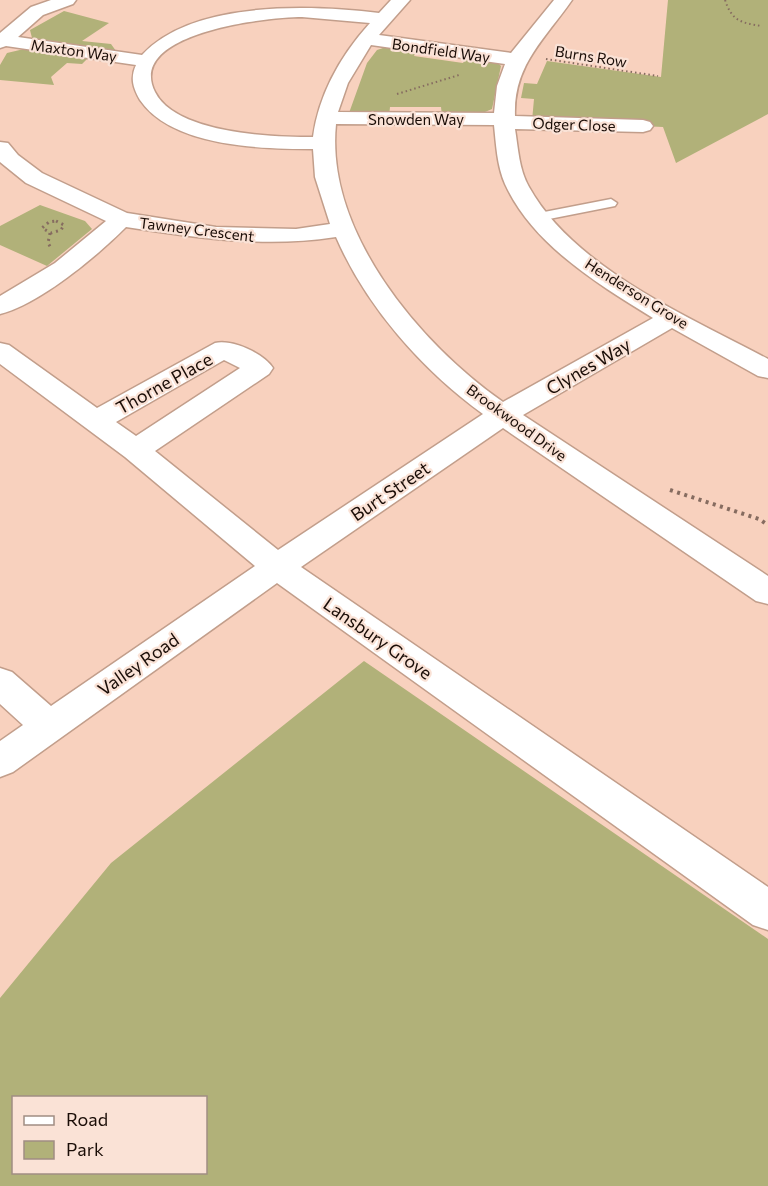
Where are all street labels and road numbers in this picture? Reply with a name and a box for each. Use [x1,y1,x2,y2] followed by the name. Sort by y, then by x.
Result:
[391,34,491,66] street label: Bondfield Way
[30,35,118,65] street label: Maxton Way
[554,41,628,71] street label: Burns Row
[368,110,464,128] street label: Snowden Way
[532,114,616,134] street label: Odger Close
[138,213,256,245] street label: Tawney Crescent
[582,254,692,332] street label: Henderson Grove
[542,333,634,399] street label: Clynes Way
[112,348,216,418] street label: Thorne Place
[464,380,570,464] street label: Brookwood Drive
[346,457,434,525] street label: Burt Street
[319,592,437,684] street label: Lansbury Grove
[93,628,183,700] street label: Valley Road

